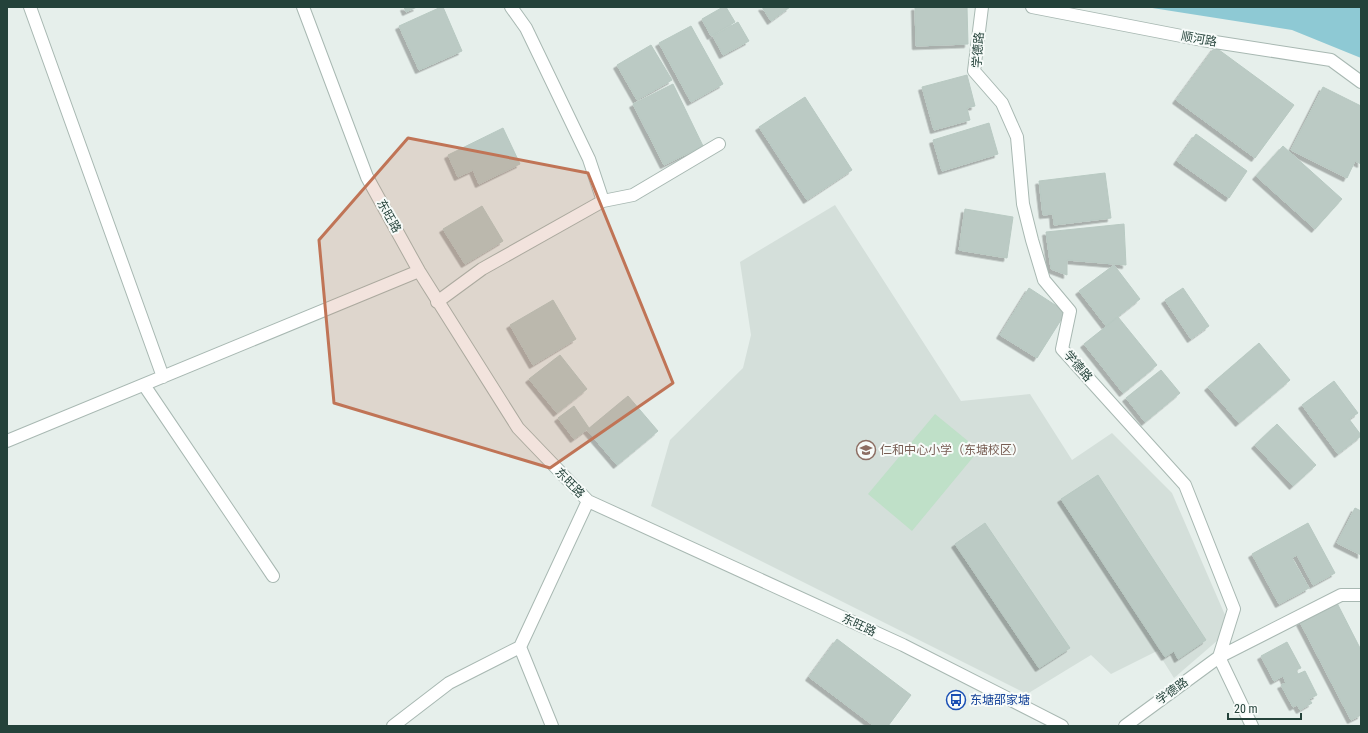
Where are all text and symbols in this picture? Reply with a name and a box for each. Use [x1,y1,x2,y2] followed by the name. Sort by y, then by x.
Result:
[1180,29,1218,49] street label: 顺河路
[970,32,986,68] street label: 学德路
[374,197,404,235] street label: 东旺路
[1061,348,1095,384] street label: 学德路
[855,439,877,461] school or university icon: 仁和中心小学（东塘校区）
[880,443,1024,457] place label: 仁和中心小学（东塘校区）
[552,465,588,501] street label: 东旺路
[840,611,878,639] street label: 东旺路
[1153,675,1191,707] street label: 学德路
[945,689,967,711] bus stop icon: 东塘邵家塘
[970,693,1030,707] place label: 东塘邵家塘
[1228,695,1301,721] scale bar
[1234,702,1258,716] text: 20 m

